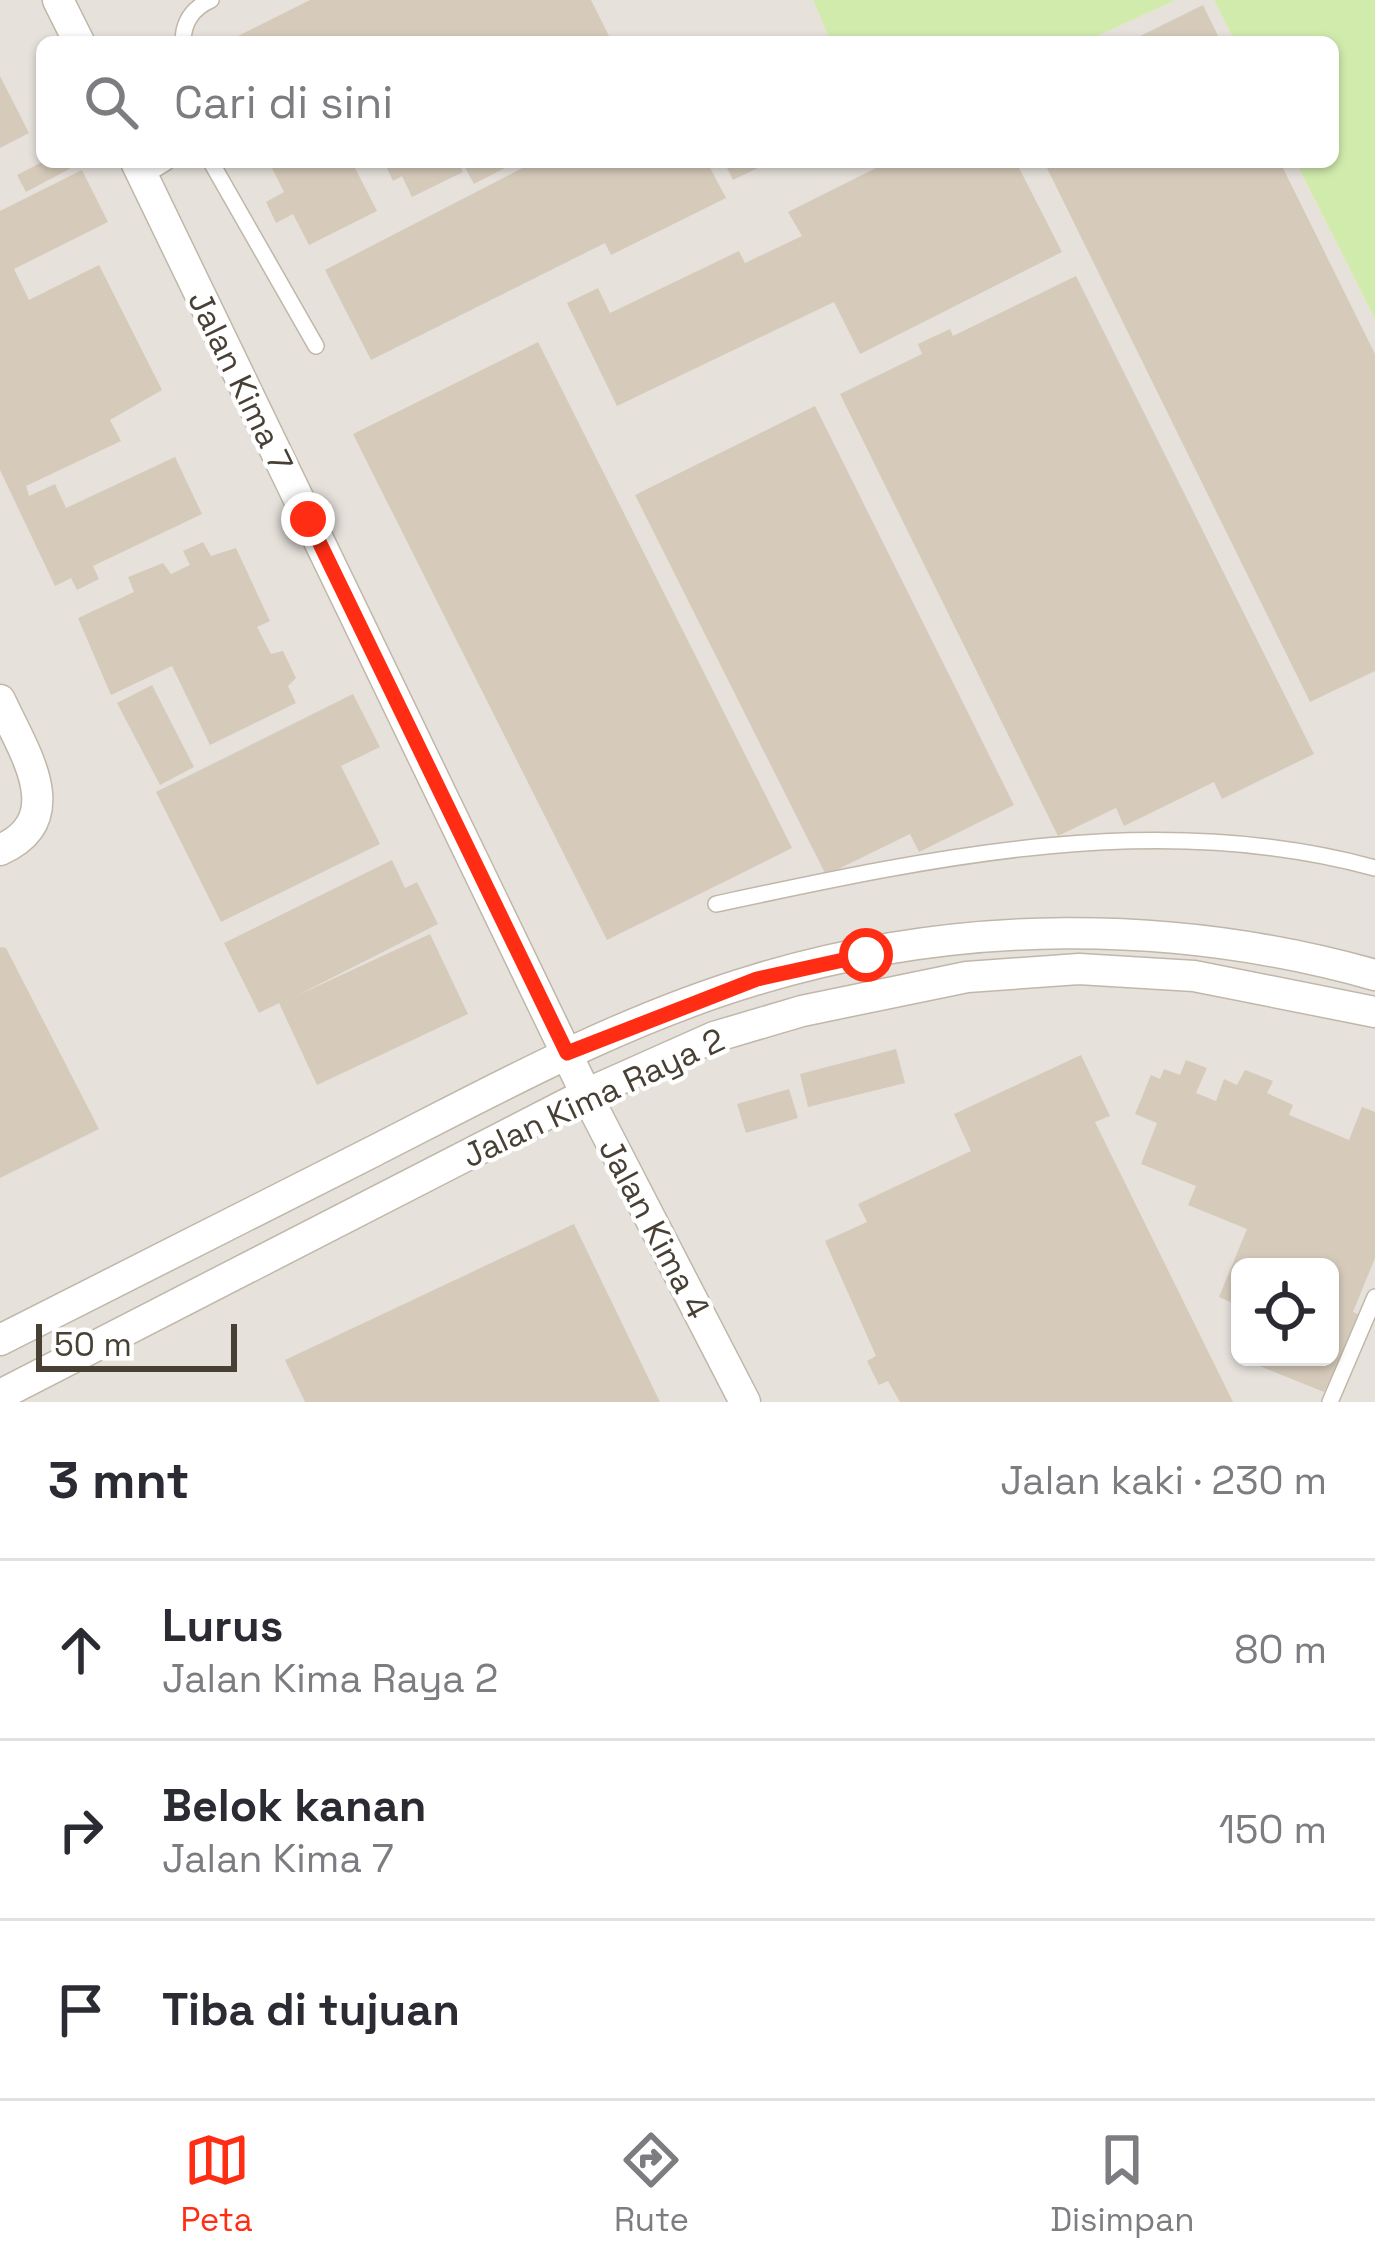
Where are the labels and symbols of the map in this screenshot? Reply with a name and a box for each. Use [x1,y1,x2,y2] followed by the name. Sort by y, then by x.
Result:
[178,284,302,479] street label: Jalan Kima 7
[281,492,335,546] route end
[839,928,893,982] route start
[456,1019,731,1177] street label: Jalan Kima Raya 2
[589,1131,719,1326] street label: Jalan Kima 4
[36,1318,237,1371] scale bar

